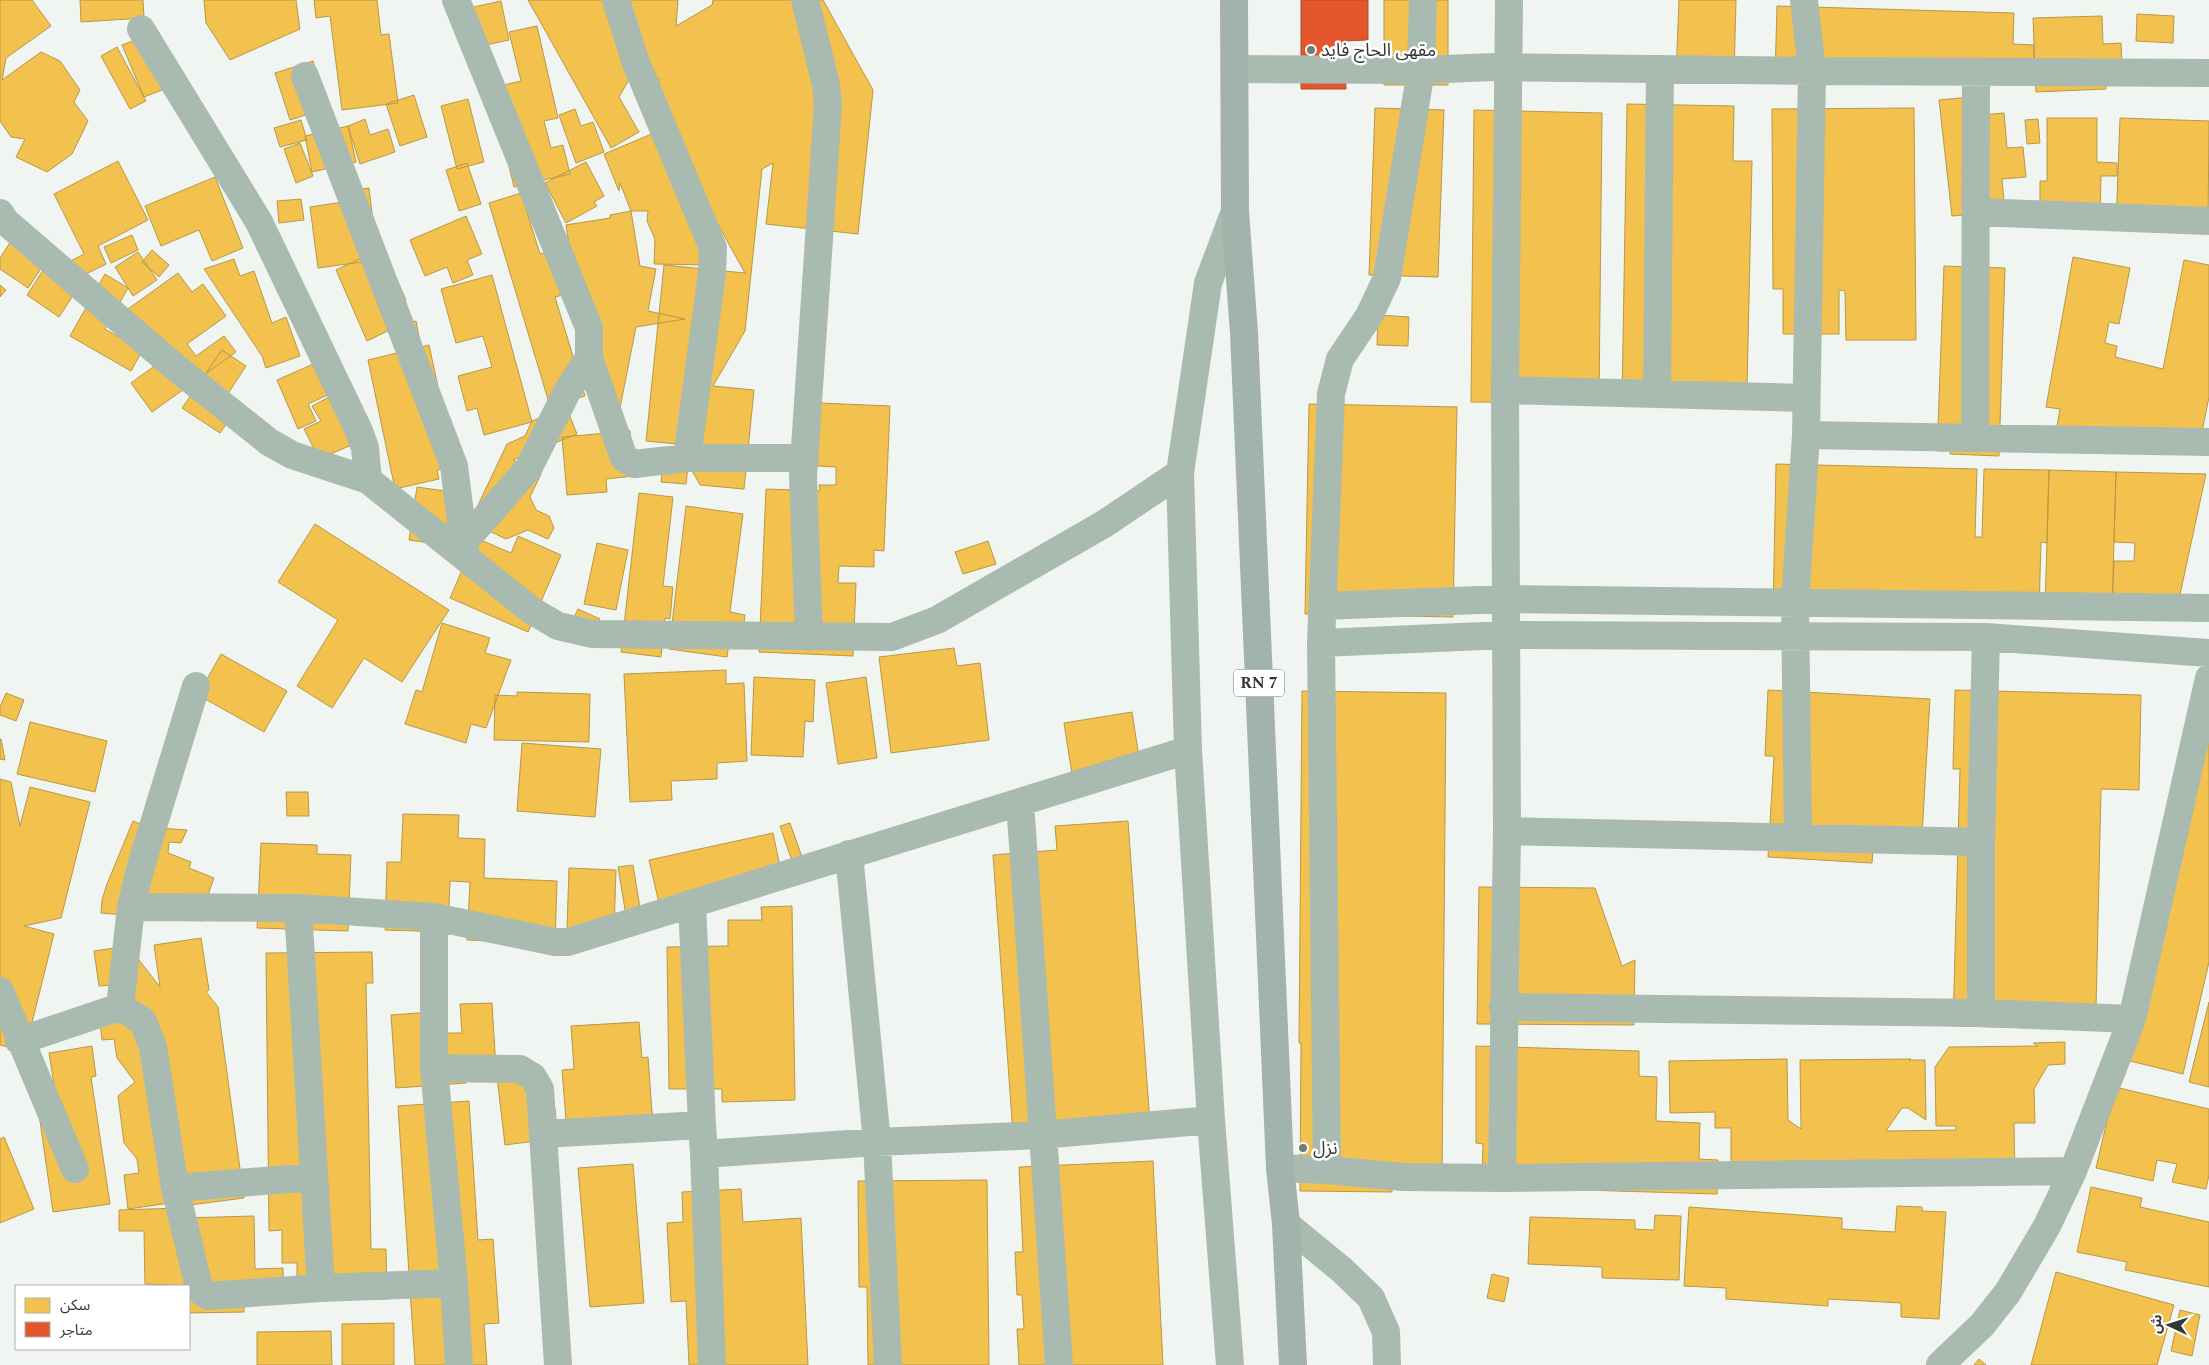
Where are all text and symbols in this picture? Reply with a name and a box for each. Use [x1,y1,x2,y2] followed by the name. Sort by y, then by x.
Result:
[1321,37,1436,64] place label: مقهى الحاج فايد
[1305,44,1317,56] marker: مقهى الحاج فايد
[1234,670,1284,696] road number: RN 7
[1313,1135,1337,1162] place label: نزل
[1297,1142,1309,1154] marker: نزل
[15,1285,190,1350] legend
[60,1294,91,1317] text: سكن
[2144,1300,2194,1350] north arrow
[2145,1314,2168,1334] text: ش
[59,1319,93,1342] text: متاجر

